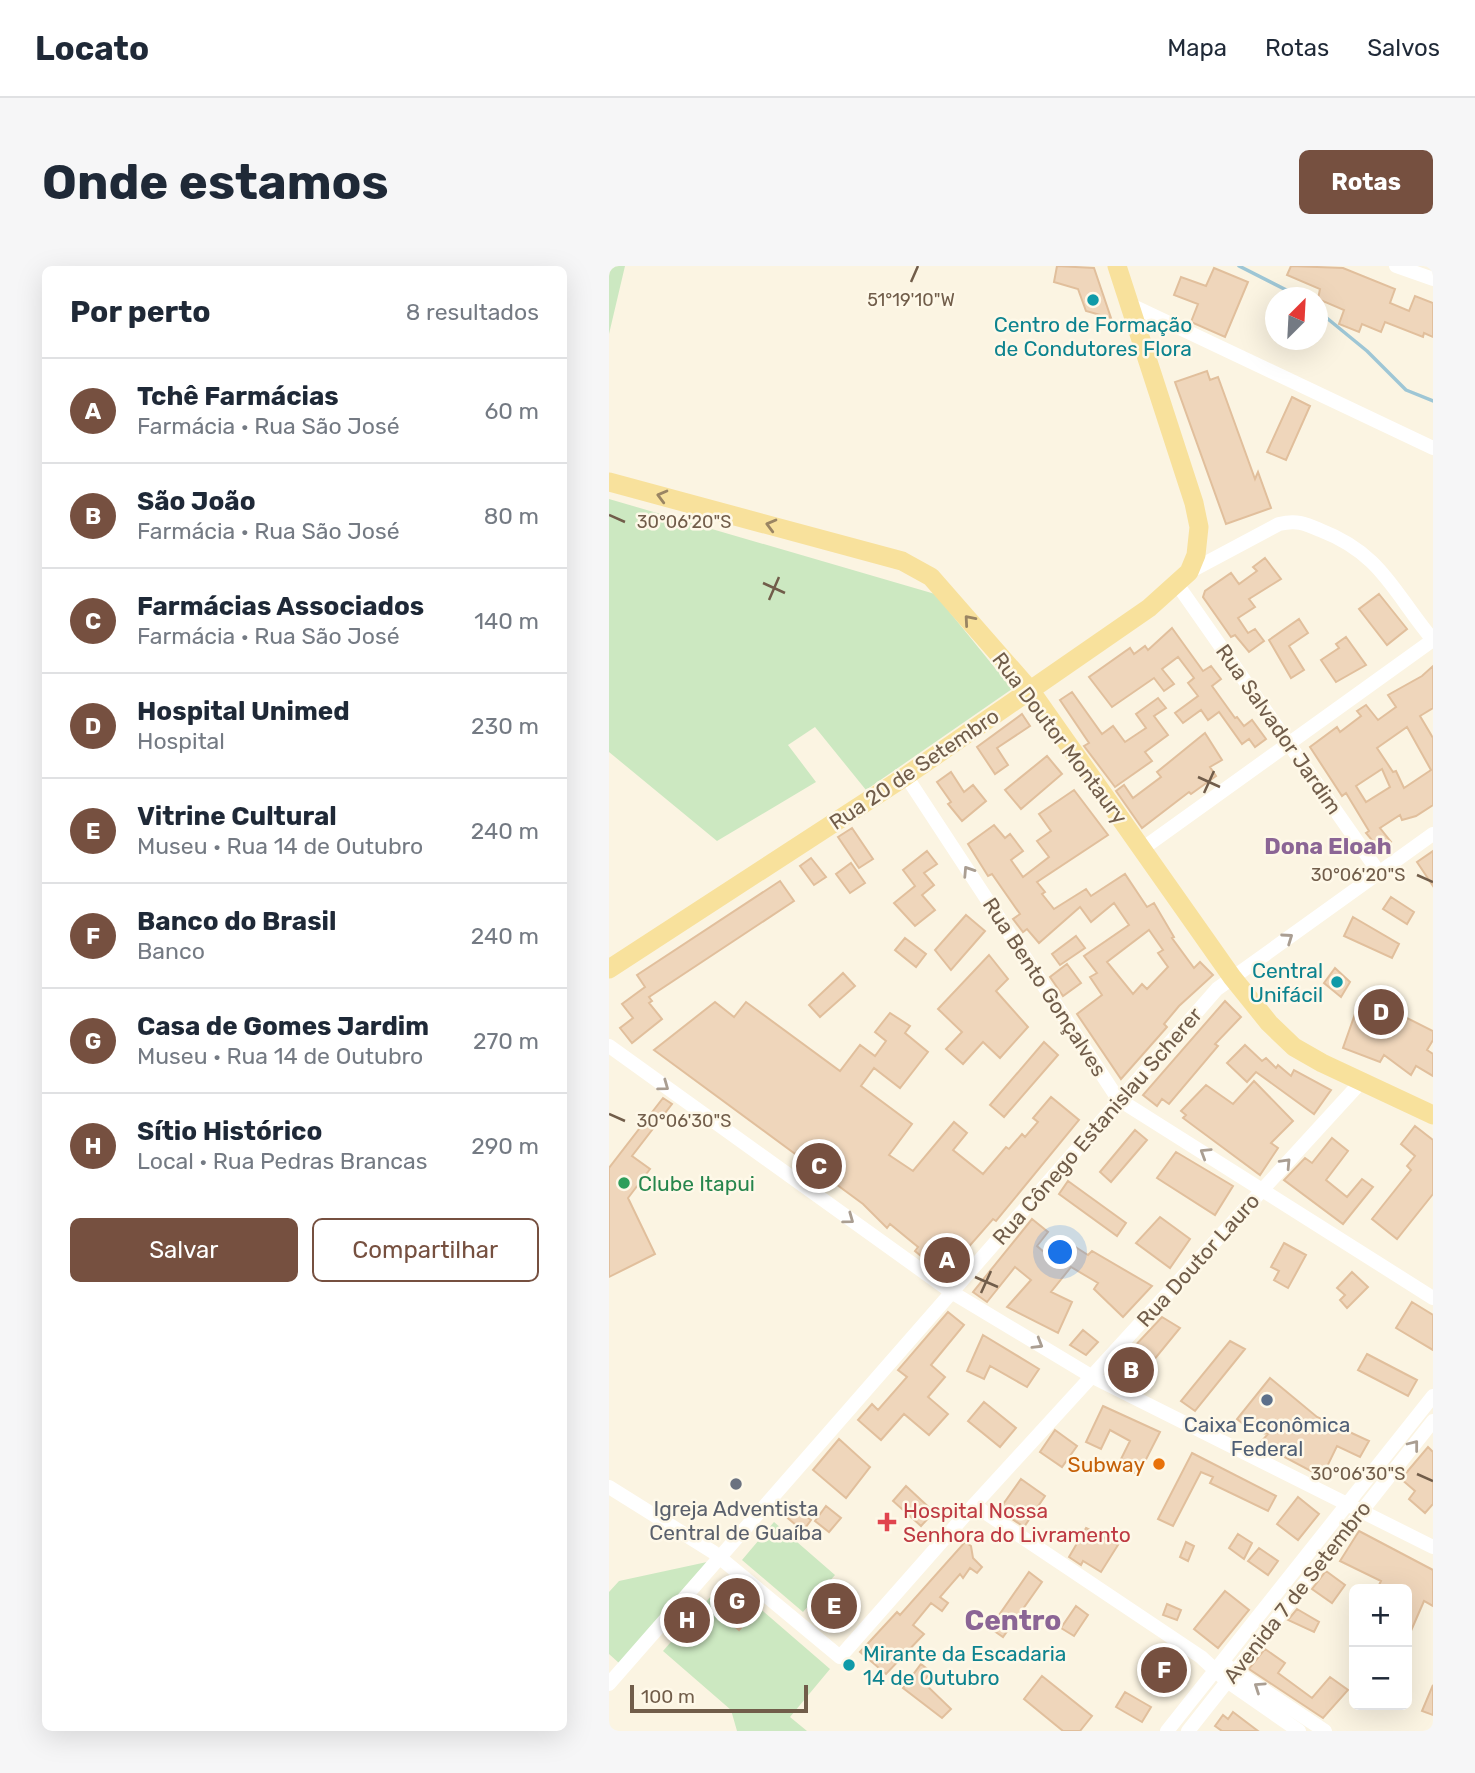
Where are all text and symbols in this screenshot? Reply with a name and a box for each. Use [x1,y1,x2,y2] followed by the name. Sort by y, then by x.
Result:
[35,29,149,68] text: Locato
[1167,34,1227,62] text: Mapa
[1265,34,1329,62] text: Rotas
[1367,34,1440,62] text: Salvos
[1299,150,1433,214] button: Rotas
[42,153,389,211] text: Onde estamos
[1265,287,1328,350] north arrow
[867,289,955,311] text: 51°19'10"W
[1085,292,1101,308] marker: Centro de Formação de Condutores Flora
[70,294,211,330] text: Por perto
[406,298,539,326] text: 8 resultados
[994,312,1192,361] place label: Centro de Formação de Condutores Flora
[137,381,339,412] text: Tchê Farmácias
[85,397,101,425] text: A
[484,397,539,425] text: 60 m
[137,412,400,440] text: Farmácia · Rua São José
[137,486,256,517] text: São João
[657,490,669,504] one-way arrow
[85,502,101,530] text: B
[484,502,539,530] text: 80 m
[637,511,731,533] text: 30°06'20"S
[137,517,400,545] text: Farmácia · Rua São José
[765,519,777,534] one-way arrow
[137,591,424,622] text: Farmácias Associados
[85,607,101,635] text: C
[474,607,539,635] text: 140 m
[965,616,978,629] one-way arrow
[137,622,400,650] text: Farmácia · Rua São José
[1211,639,1347,819] street label: Rua Salvador Jardim
[987,647,1133,829] street label: Rua Doutor Montaury
[137,696,350,727] text: Hospital Unimed
[824,703,1004,835] street label: Rua 20 de Setembro
[85,712,101,740] text: D
[471,712,539,740] text: 230 m
[137,727,225,755] text: Hospital
[137,801,337,832] text: Vitrine Cultural
[86,817,100,845] text: E
[471,817,539,845] text: 240 m
[137,832,423,860] text: Museu · Rua 14 de Outubro
[1264,832,1392,860] district label: Dona Eloah
[1311,864,1405,886] text: 30°06'20"S
[964,866,977,879] one-way arrow
[978,893,1112,1081] street label: Rua Bento Gonçalves
[137,906,336,937] text: Banco do Brasil
[86,922,100,950] text: F
[471,922,539,950] text: 240 m
[1280,934,1293,946] one-way arrow
[137,937,205,965] text: Banco
[1249,958,1323,1007] place label: Central Unifácil
[1329,974,1345,990] marker: Central Unifácil
[1358,986,1404,1038] pin: D
[987,1002,1207,1250] street label: Rua Cônego Estanislau Scherer
[137,1011,429,1042] text: Casa de Gomes Jardim
[85,1027,101,1055] text: G
[473,1027,539,1055] text: 270 m
[137,1042,423,1070] text: Museu · Rua 14 de Outubro
[656,1078,669,1090] one-way arrow
[637,1110,731,1132] text: 30°06'30"S
[137,1116,322,1147] text: Sítio Histórico
[84,1132,102,1160] text: H
[471,1132,539,1160] text: 290 m
[796,1140,842,1192] pin: C
[137,1147,427,1175] text: Local · Rua Pedras Brancas
[1199,1148,1212,1161] one-way arrow
[1278,1158,1291,1171] one-way arrow
[638,1171,755,1196] place label: Clube Itapui
[616,1175,632,1191] marker: Clube Itapui
[1131,1188,1265,1332] street label: Rua Doutor Lauro
[841,1210,854,1223] one-way arrow
[70,1218,298,1282] button: Salvar
[312,1218,539,1282] button: Compartilhar
[924,1234,970,1286] pin: A
[1043,1235,1077,1269] your location
[1031,1336,1044,1349] one-way arrow
[1108,1344,1154,1396] pin: B
[1259,1392,1275,1408] marker: Caixa Econômica Federal
[1184,1412,1350,1461] place label: Caixa Econômica Federal
[1406,1440,1418,1453] one-way arrow
[1068,1452,1145,1477] place label: Subway
[1151,1456,1167,1472] marker: Subway
[1311,1463,1405,1485] text: 30°06'30"S
[728,1476,744,1492] marker: Igreja Adventista Central de Guaíba
[649,1496,823,1545] place label: Igreja Adventista Central de Guaíba
[1218,1496,1376,1688] street label: Avenida 7 de Setembro
[903,1498,1131,1547] place label: Hospital Nossa Senhora do Livramento
[877,1512,897,1532] marker: Hospital Nossa Senhora do Livramento
[714,1575,760,1627] pin: G
[811,1580,857,1632] pin: E
[1349,1584,1412,1710] map controls
[1349,1584,1412,1647] button: +
[664,1594,710,1646] pin: H
[965,1604,1061,1637] district label: Centro
[863,1641,1066,1690] place label: Mirante da Escadaria 14 de Outubro
[1141,1644,1187,1696] pin: F
[1349,1647,1412,1710] button: −
[841,1657,857,1673] marker: Mirante da Escadaria 14 de Outubro
[630,1682,809,1714] scale bar
[1254,1683,1267,1696] one-way arrow
[641,1685,695,1708] text: 100 m

